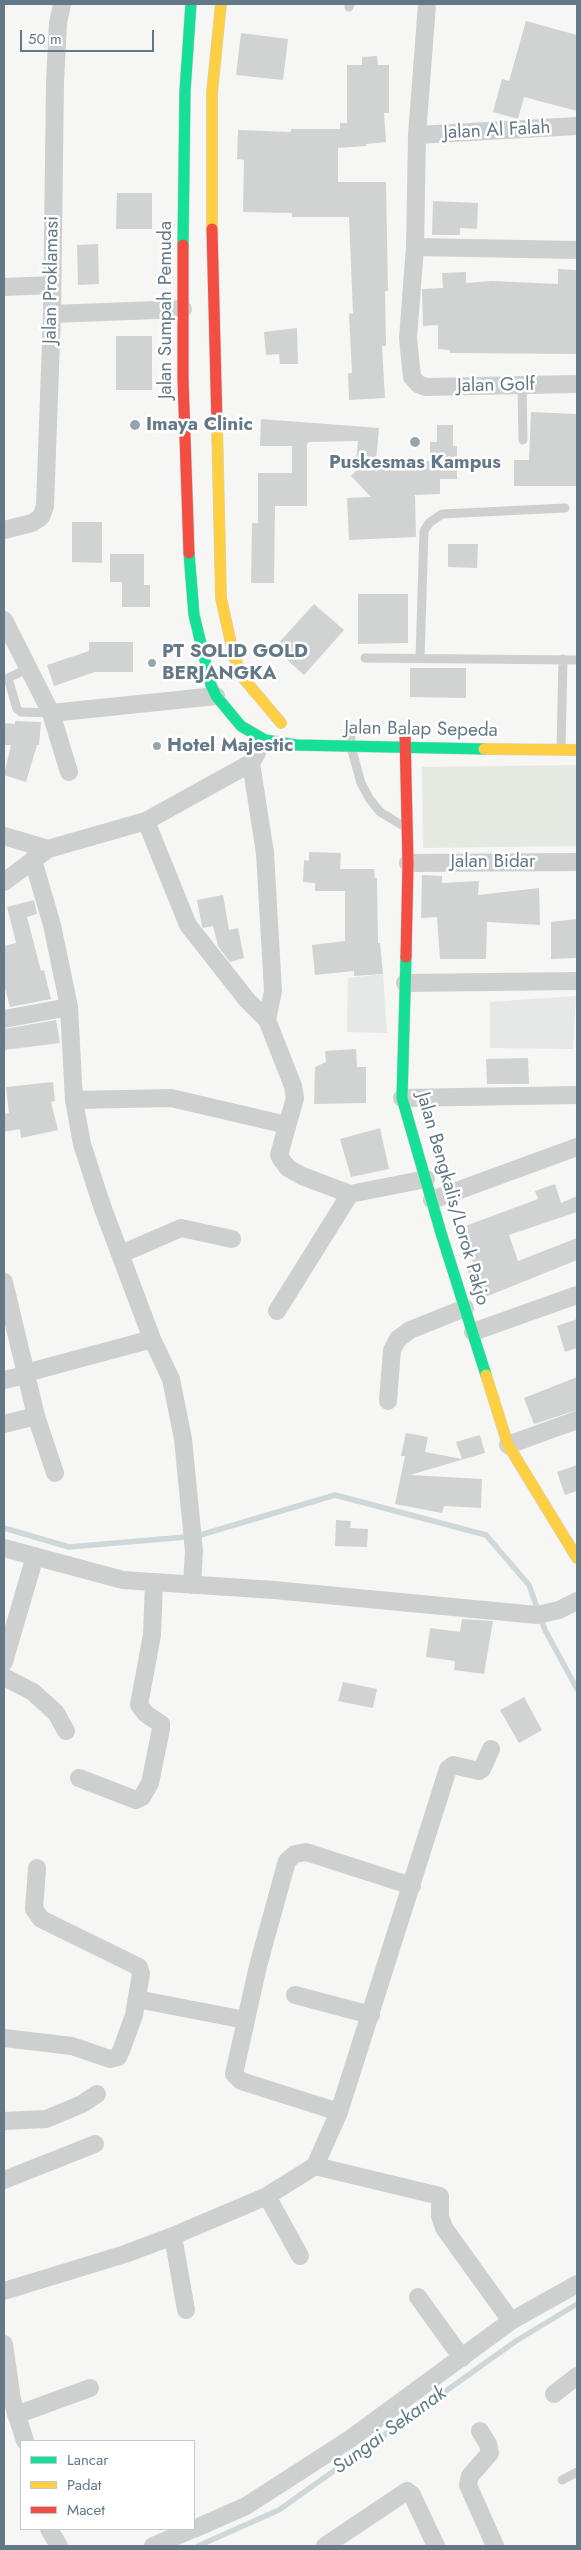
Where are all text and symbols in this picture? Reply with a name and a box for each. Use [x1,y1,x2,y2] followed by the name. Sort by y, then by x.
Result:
[22,20,156,52] scale bar
[28,28,62,50] text: 50 m
[443,117,551,145] street label: Jalan Al Falah
[39,216,65,344] street label: Jalan Proklamasi
[155,221,177,399] street label: Jalan Sumpah Pemuda
[457,374,535,398] street label: Jalan Golf
[146,414,253,436] place label: Imaya Clinic
[128,418,142,432] marker: Imaya Clinic
[408,435,422,449] marker: Puskesmas Kampus
[329,452,501,474] place label: Puskesmas Kampus
[162,641,308,685] place label: PT SOLID GOLD BERJANGKA
[146,657,158,669] marker: PT SOLID GOLD BERJANGKA
[344,717,498,743] street label: Jalan Balap Sepeda
[167,735,293,757] place label: Hotel Majestic
[151,740,163,752] marker: Hotel Majestic
[451,851,535,873] street label: Jalan Bidar
[411,1090,493,1308] street label: Jalan Bengkalis/Lorok Pakjo
[329,2382,451,2480] water label: Sungai Sekanak
[20,2440,195,2530] legend
[67,2449,108,2471] text: Lancar
[67,2474,101,2496] text: Padat
[67,2499,105,2521] text: Macet

